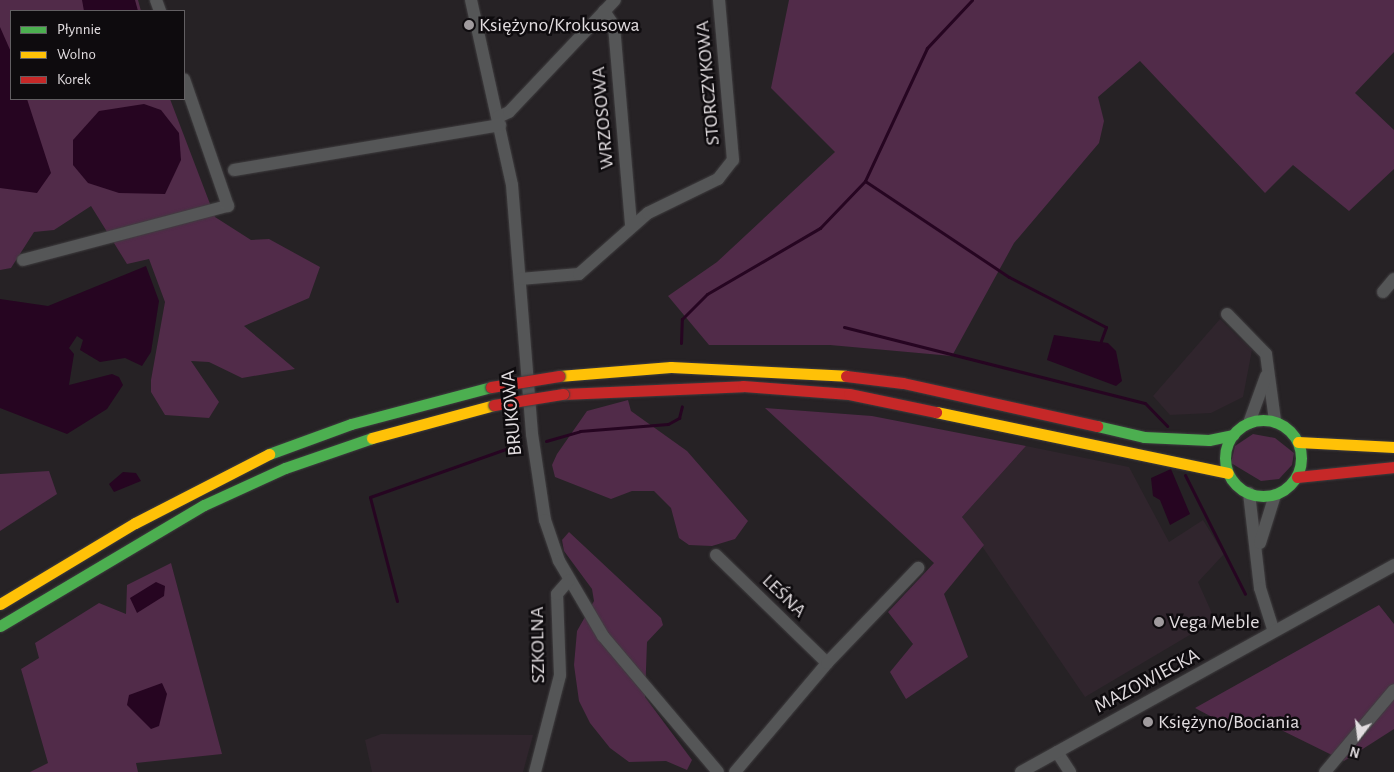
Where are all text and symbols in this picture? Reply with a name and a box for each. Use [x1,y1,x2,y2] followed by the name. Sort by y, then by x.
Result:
[10,10,185,100] legend
[479,13,640,37] place label: Księżyno/Krokusowa
[463,19,475,31] marker: Księżyno/Krokusowa
[691,20,725,146] street label: STORCZYKOWA
[57,22,101,37] text: Płynnie
[57,47,96,62] text: Wolno
[587,66,619,170] street label: WRZOSOWA
[57,72,91,87] text: Korek
[496,369,528,457] street label: BRUKOWA
[757,569,811,623] street label: LEŚNA
[525,606,551,684] street label: SZKOLNA
[1169,610,1259,634] place label: Vega Meble
[1153,616,1165,628] marker: Vega Meble
[1090,643,1204,719] street label: MAZOWIECKA
[1158,710,1299,734] place label: Księżyno/Bociania
[1334,712,1384,762] north arrow
[1142,716,1154,728] marker: Księżyno/Bociania
[1349,743,1362,760] text: N

